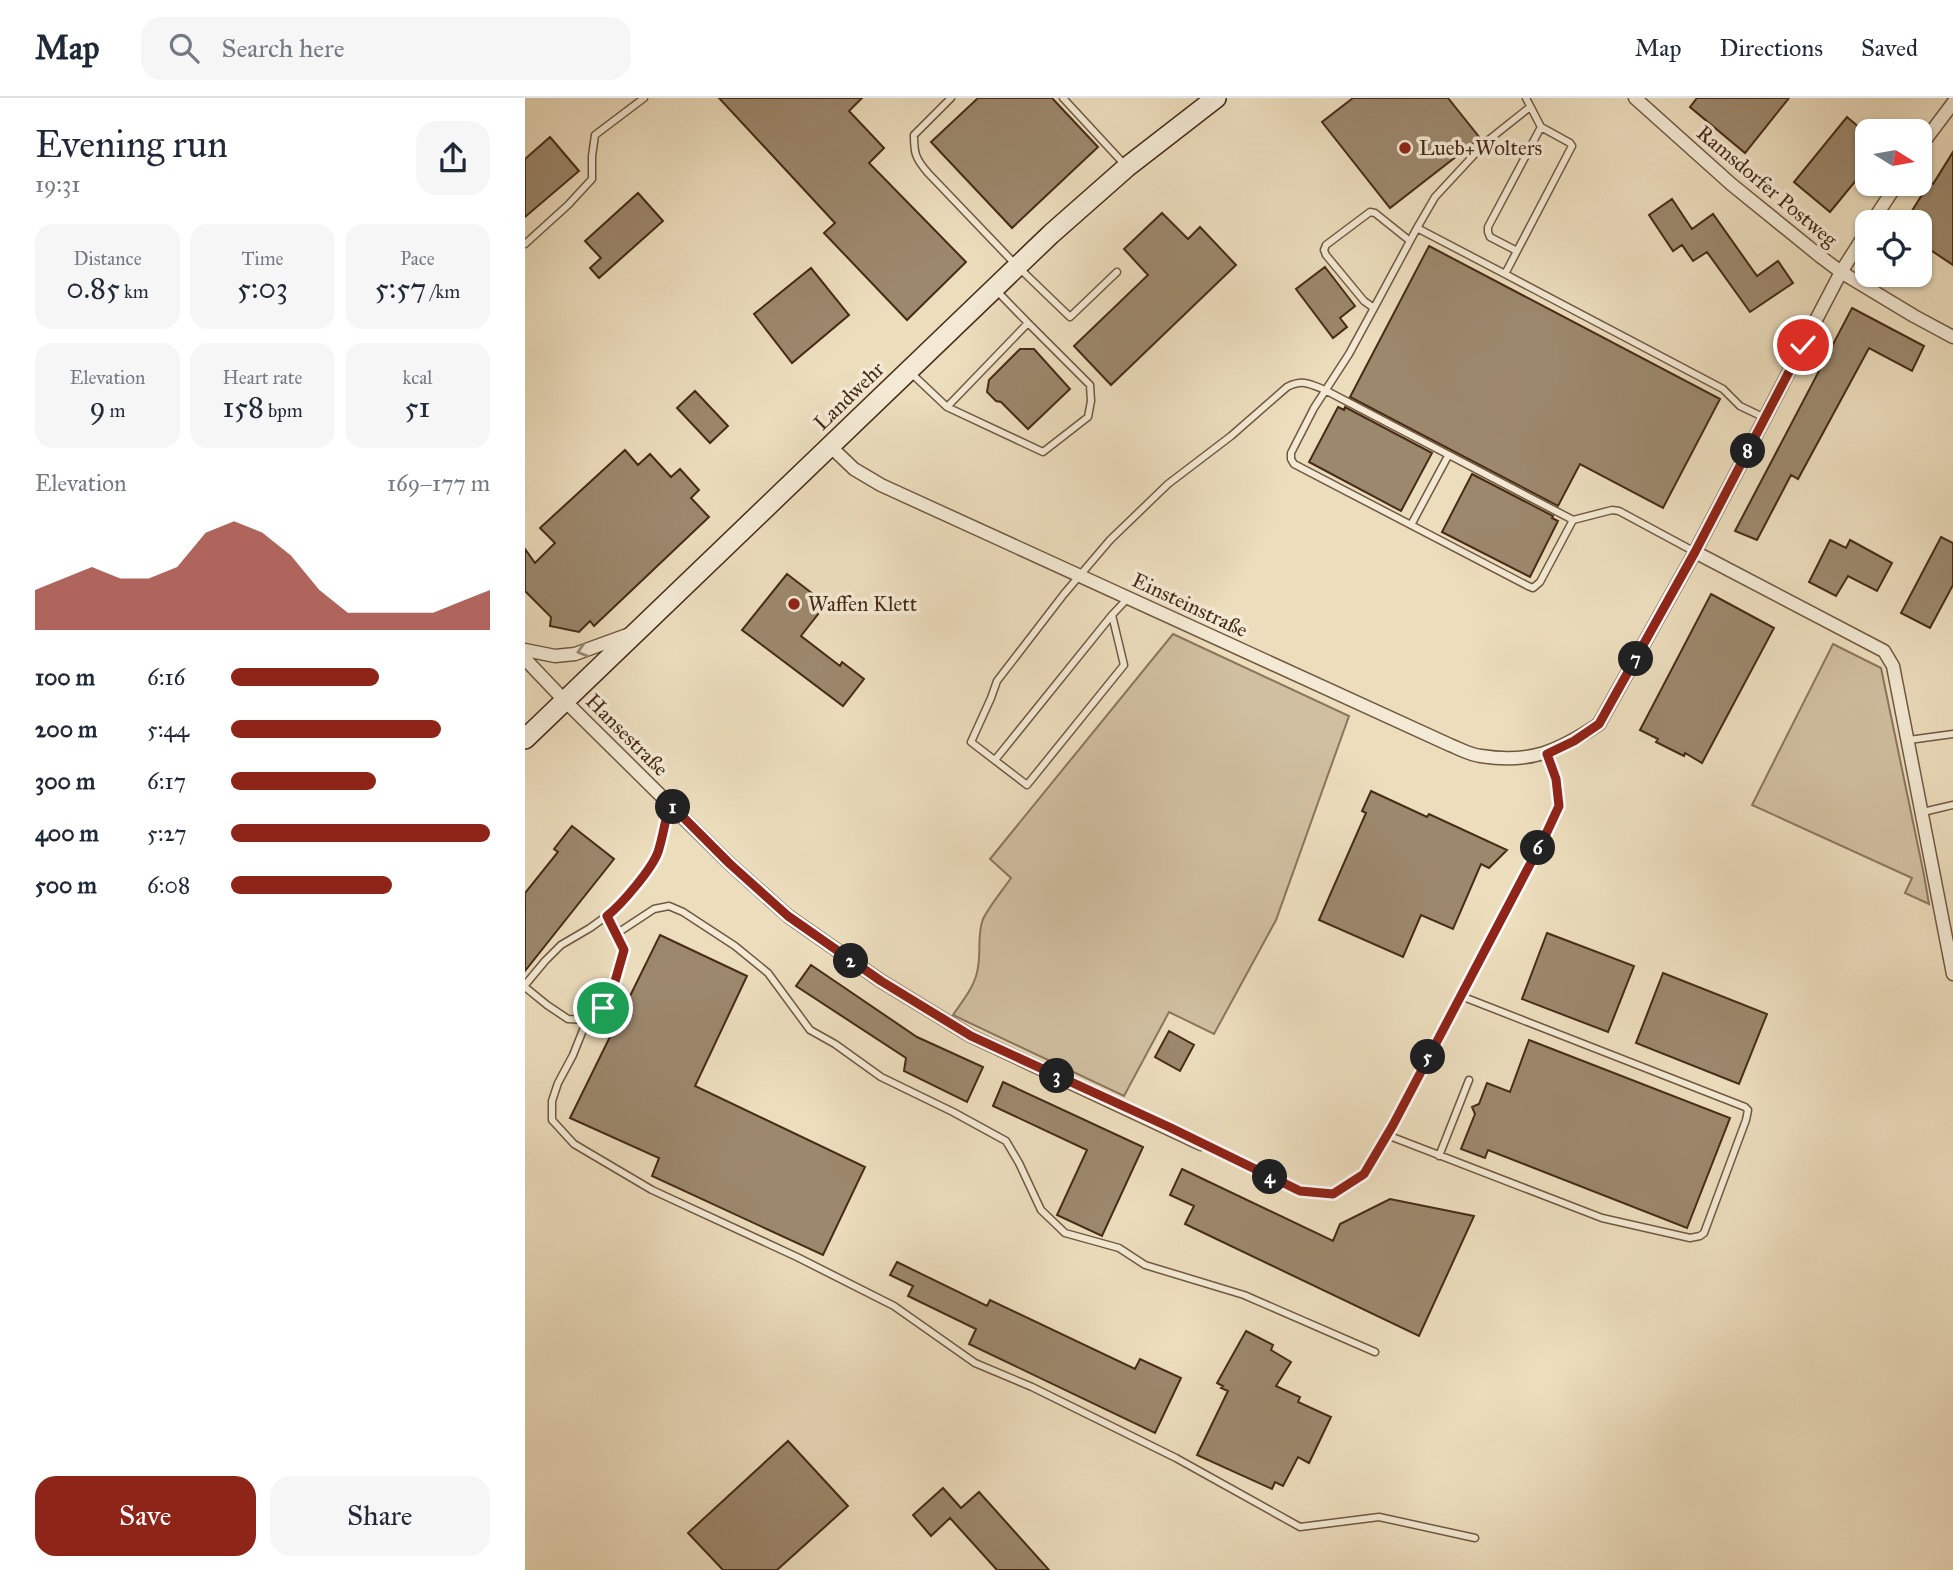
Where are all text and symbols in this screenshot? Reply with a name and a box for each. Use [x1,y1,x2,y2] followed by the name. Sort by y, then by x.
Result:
[141,17,631,80] search box
[35,28,99,68] text: Map
[165,29,203,67] icon: search
[221,32,345,64] text: Search here
[1635,33,1682,63] text: Map
[1720,33,1823,63] text: Directions
[1861,33,1918,63] text: Saved
[1855,119,1932,196] north arrow
[1855,119,1932,287] map controls
[1691,120,1843,253] street label: Ramsdorfer Postweg
[35,121,228,167] text: Evening run
[416,121,490,195] button: share
[1419,135,1542,161] place label: Lueb+Wolters
[1397,140,1413,156] marker: Lueb+Wolters
[35,170,80,198] text: 19:31
[1855,210,1932,287] button: locate
[73,247,142,270] text: Distance
[241,247,284,270] text: Time
[400,247,435,270] text: Pace
[66,270,120,306] text: 0.85
[237,270,288,306] text: 5:03
[375,270,426,306] text: 5:57
[120,280,149,303] text: km
[426,280,460,303] text: /km
[1773,315,1833,375] pin
[1784,326,1822,364] icon: check
[808,356,890,436] street label: Landwehr
[70,366,145,389] text: Elevation
[223,366,302,389] text: Heart rate
[403,366,432,389] text: kcal
[89,389,106,425] text: 9
[222,389,264,425] text: 158
[405,389,430,425] text: 51
[106,399,126,422] text: m
[264,399,303,422] text: bpm
[1731,434,1765,468] pin: 8
[1742,439,1753,462] text: 8
[35,469,126,497] text: Elevation
[387,469,490,497] text: 169–177 m
[1128,567,1252,643] street label: Einsteinstraße
[808,591,918,617] place label: Waffen Klett
[786,596,802,612] marker: Waffen Klett
[1619,642,1653,676] pin: 7
[576,643,588,658] one-way arrow
[1630,647,1641,670] text: 7
[35,663,95,691] text: 100 m
[147,663,185,691] text: 6:16
[580,688,674,782] street label: Hansestraße
[35,715,97,743] text: 200 m
[147,715,189,743] text: 5:44
[35,767,95,795] text: 300 m
[147,767,186,795] text: 6:17
[655,790,691,824] pin: 1
[669,795,676,818] text: 1
[35,819,99,847] text: 400 m
[147,819,187,847] text: 5:27
[1521,830,1555,866] pin: 6
[1533,836,1542,859] text: 6
[35,871,97,899] text: 500 m
[147,871,190,899] text: 6:08
[833,944,869,978] pin: 2
[846,949,855,972] text: 2
[573,978,633,1038] pin
[584,989,622,1027] icon: arrive
[1411,1040,1445,1074] pin: 5
[1423,1045,1432,1068] text: 5
[1039,1058,1075,1094] pin: 3
[1053,1064,1060,1087] text: 3
[1253,1160,1287,1194] pin: 4
[1264,1165,1275,1188] text: 4
[35,1476,256,1556] button: Save
[270,1476,490,1556] button: Share

